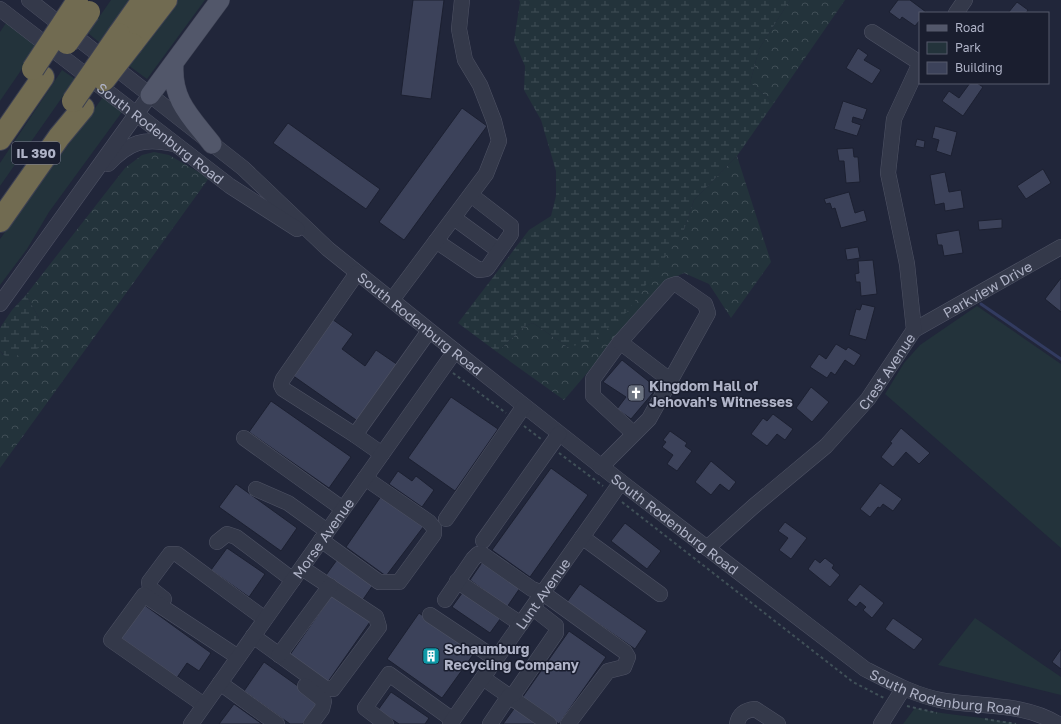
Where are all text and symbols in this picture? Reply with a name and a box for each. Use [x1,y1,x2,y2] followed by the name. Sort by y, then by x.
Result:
[919,12,1049,84] legend
[955,20,984,35] text: Road
[955,40,981,55] text: Park
[955,60,1003,75] text: Building
[94,79,228,187] street label: South Rodenburg Road
[12,142,60,164] road number: IL 390
[940,257,1035,321] street label: Parkview Drive
[354,268,487,378] street label: South Rodenburg Road
[854,330,918,413] street label: Crest Avenue
[649,377,793,410] place label: Kingdom Hall of Jehovah's Witnesses
[626,383,646,403] church icon: Kingdom Hall of Jehovah's Witnesses
[608,469,742,578] street label: South Rodenburg Road
[289,494,357,581] street label: Morse Avenue
[511,554,573,632] street label: Lunt Avenue
[444,640,579,673] place label: Schaumburg Recycling Company
[421,646,441,666] building icon: Schaumburg Recycling Company
[867,665,1022,718] street label: South Rodenburg Road

